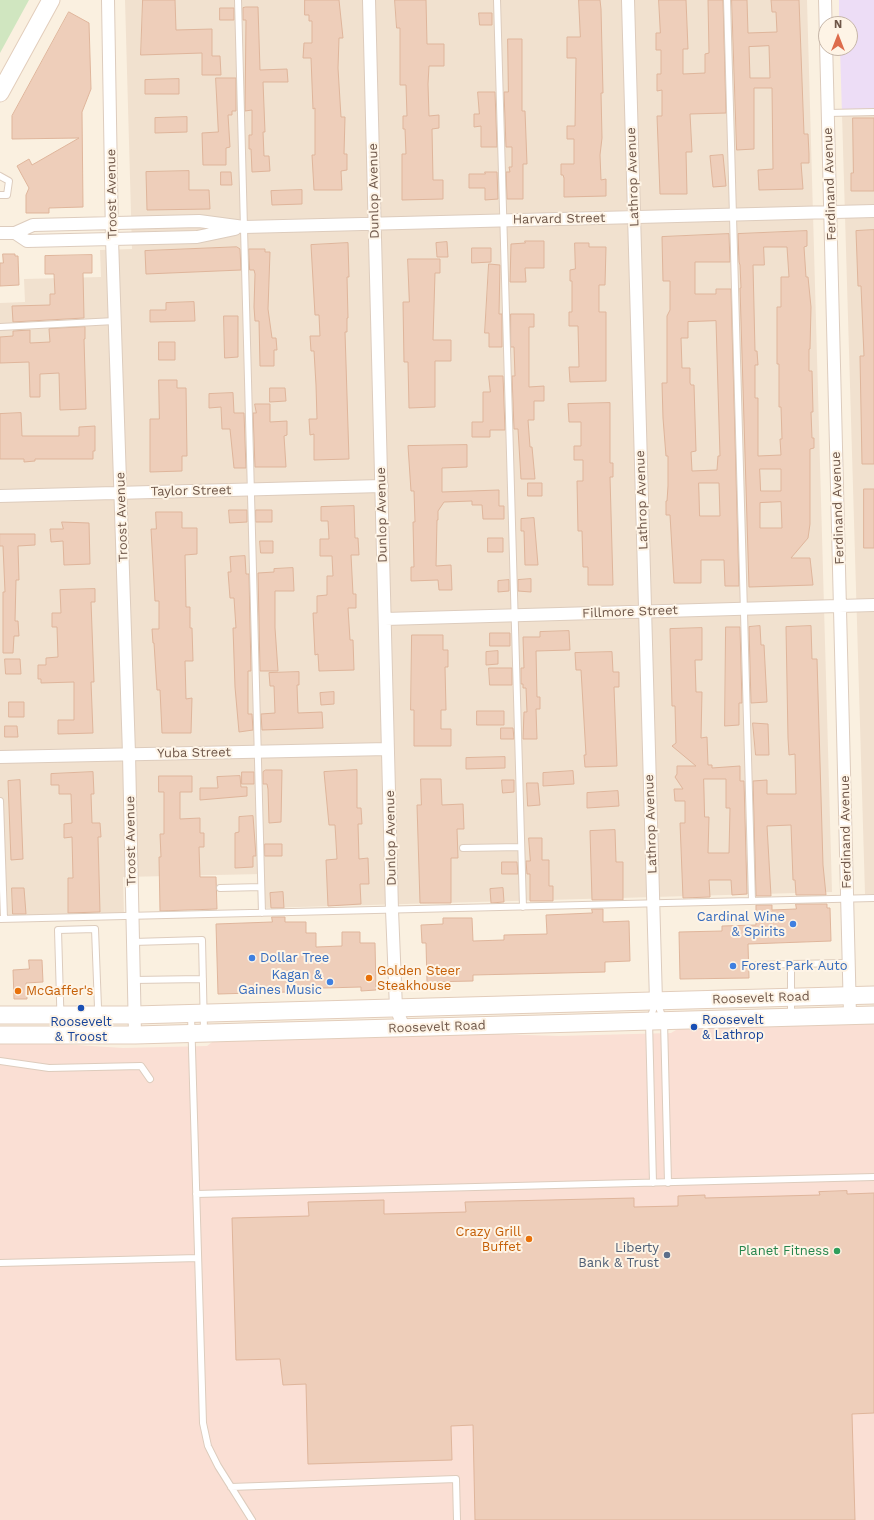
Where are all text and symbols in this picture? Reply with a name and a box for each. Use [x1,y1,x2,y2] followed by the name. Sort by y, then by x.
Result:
[818,16,858,56] north arrow
[834,18,842,31] text: N
[623,127,643,227] street label: Lathrop Avenue
[820,127,840,241] street label: Ferdinand Avenue
[365,143,383,239] street label: Dunlop Avenue
[103,149,121,239] street label: Troost Avenue
[512,210,606,228] street label: Harvard Street
[632,450,652,550] street label: Lathrop Avenue
[828,451,848,565] street label: Ferdinand Avenue
[373,467,391,563] street label: Dunlop Avenue
[113,472,131,562] street label: Troost Avenue
[150,482,232,500] street label: Taylor Street
[582,603,678,621] street label: Fillmore Street
[157,745,231,761] street label: Yuba Street
[641,774,661,874] street label: Lathrop Avenue
[837,775,855,889] street label: Ferdinand Avenue
[382,790,400,886] street label: Dunlop Avenue
[122,796,140,886] street label: Troost Avenue
[697,909,785,940] place label: Cardinal Wine & Spirits
[788,919,798,929] marker: Cardinal Wine & Spirits
[260,950,329,966] place label: Dollar Tree
[247,953,257,963] marker: Dollar Tree
[741,958,847,974] place label: Forest Park Auto
[728,961,738,971] marker: Forest Park Auto
[377,963,460,994] place label: Golden Steer Steakhouse
[238,967,322,998] place label: Kagan & Gaines Music
[364,973,374,983] marker: Golden Steer Steakhouse
[325,977,335,987] marker: Kagan & Gaines Music
[26,983,93,999] place label: McGaffer's
[13,986,23,996] marker: McGaffer's
[712,988,810,1008] street label: Roosevelt Road
[76,1003,86,1013] marker: Roosevelt & Troost
[702,1012,764,1043] place label: Roosevelt & Lathrop
[50,1014,112,1045] place label: Roosevelt & Troost
[388,1017,486,1037] street label: Roosevelt Road
[689,1022,699,1032] marker: Roosevelt & Lathrop
[455,1224,521,1255] place label: Crazy Grill Buffet
[524,1234,534,1244] marker: Crazy Grill Buffet
[578,1240,659,1271] place label: Liberty Bank & Trust
[738,1243,829,1259] place label: Planet Fitness
[832,1246,842,1256] marker: Planet Fitness
[662,1250,672,1260] marker: Liberty Bank & Trust

